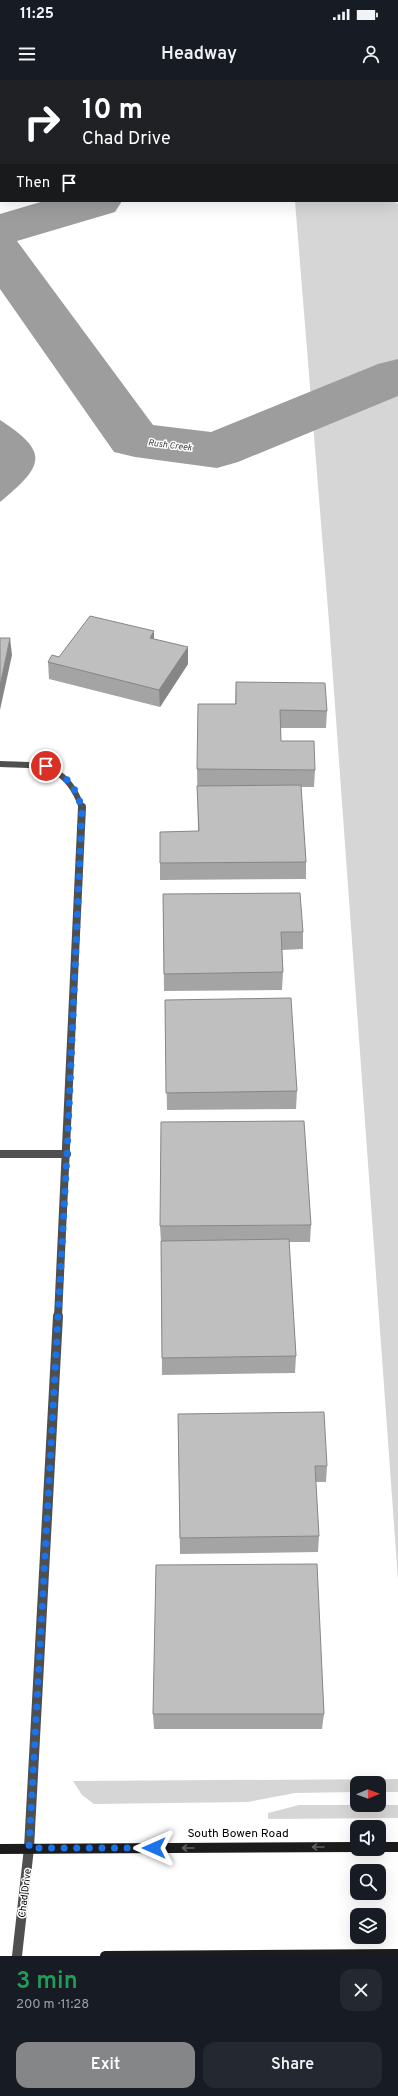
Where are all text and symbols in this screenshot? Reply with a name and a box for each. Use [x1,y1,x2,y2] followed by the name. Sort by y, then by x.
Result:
[20,5,54,24] text: 11:25
[16,43,38,65] icon: menu
[161,43,237,66] text: Headway
[360,43,382,65] icon: person
[82,93,143,129] text: 10 m
[16,96,68,148] icon: right
[82,128,171,151] text: Chad Drive
[58,172,80,194] icon: arrive
[16,174,50,193] text: Then
[147,437,193,454] water label: Rush Creek
[29,749,63,783] pin
[35,755,57,777] icon: arrive
[350,1776,386,1812] north arrow
[350,1776,386,1944] map controls
[350,1820,386,1856] button: sound
[187,1826,289,1842] street label: South Bowen Road
[133,1827,175,1869] position arrow
[312,1843,325,1851] one-way arrow
[182,1844,195,1852] one-way arrow
[350,1864,386,1900] button: search
[16,1868,35,1918] street label: Chad Drive
[350,1908,386,1944] button: layers
[16,1967,78,1997] text: 3 min
[340,1969,382,2011] button: close
[16,1997,89,2013] text: 200 m · 11:28
[16,2042,195,2088] button: Exit
[203,2042,382,2088] button: Share

